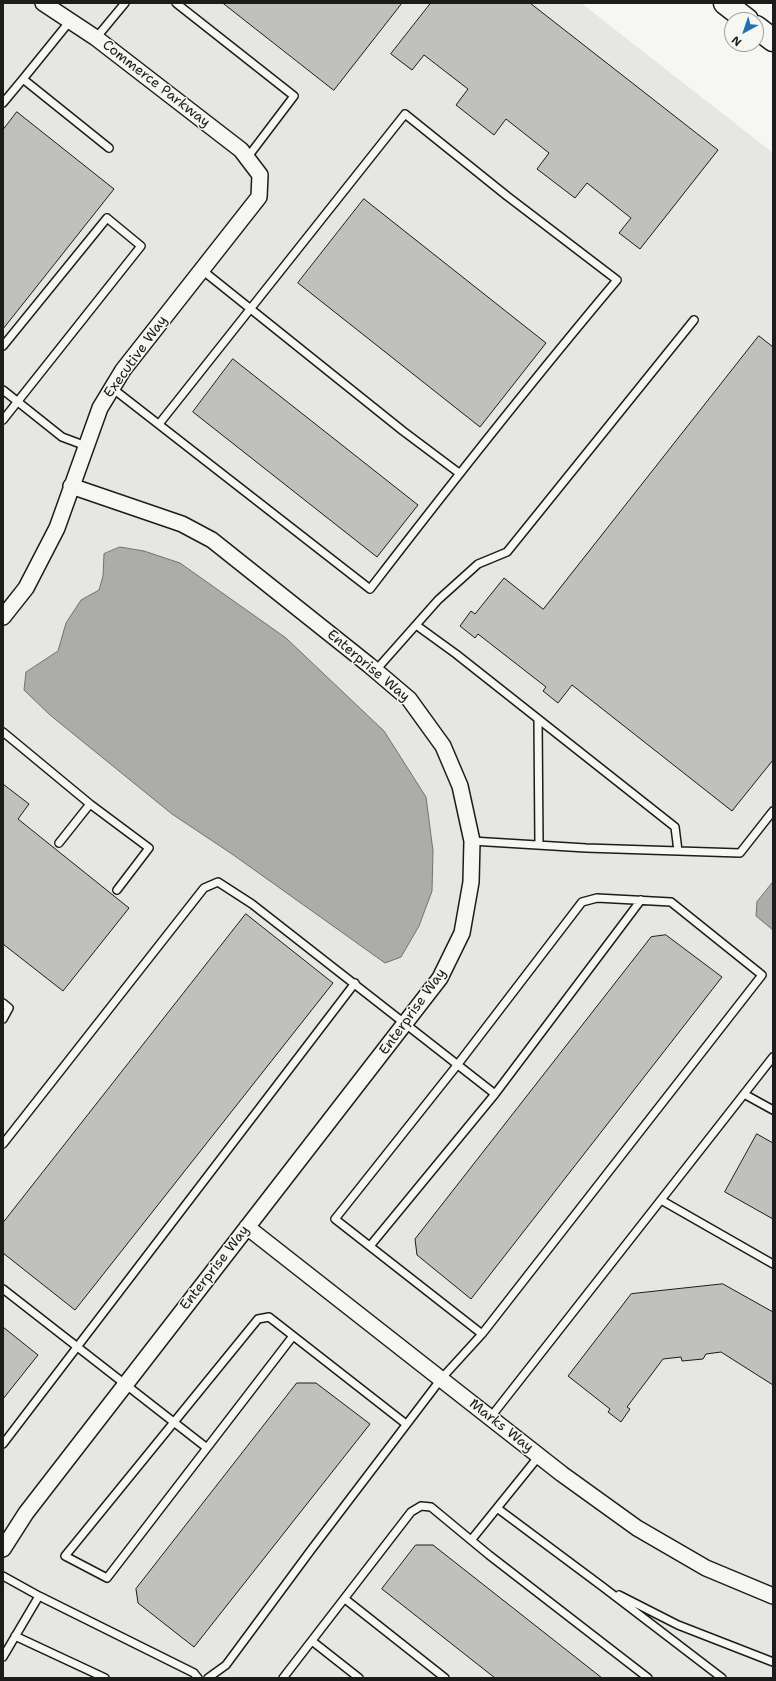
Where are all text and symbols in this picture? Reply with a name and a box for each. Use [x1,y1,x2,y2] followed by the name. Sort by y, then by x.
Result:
[724,12,764,52] north arrow
[728,32,745,49] text: N
[99,37,213,131] street label: Commerce Parkway
[101,313,171,401] street label: Executive Way
[323,626,413,706] street label: Enterprise Way
[376,965,450,1059] street label: Enterprise Way
[177,1222,253,1314] street label: Enterprise Way
[466,1396,536,1456] street label: Marks Way

